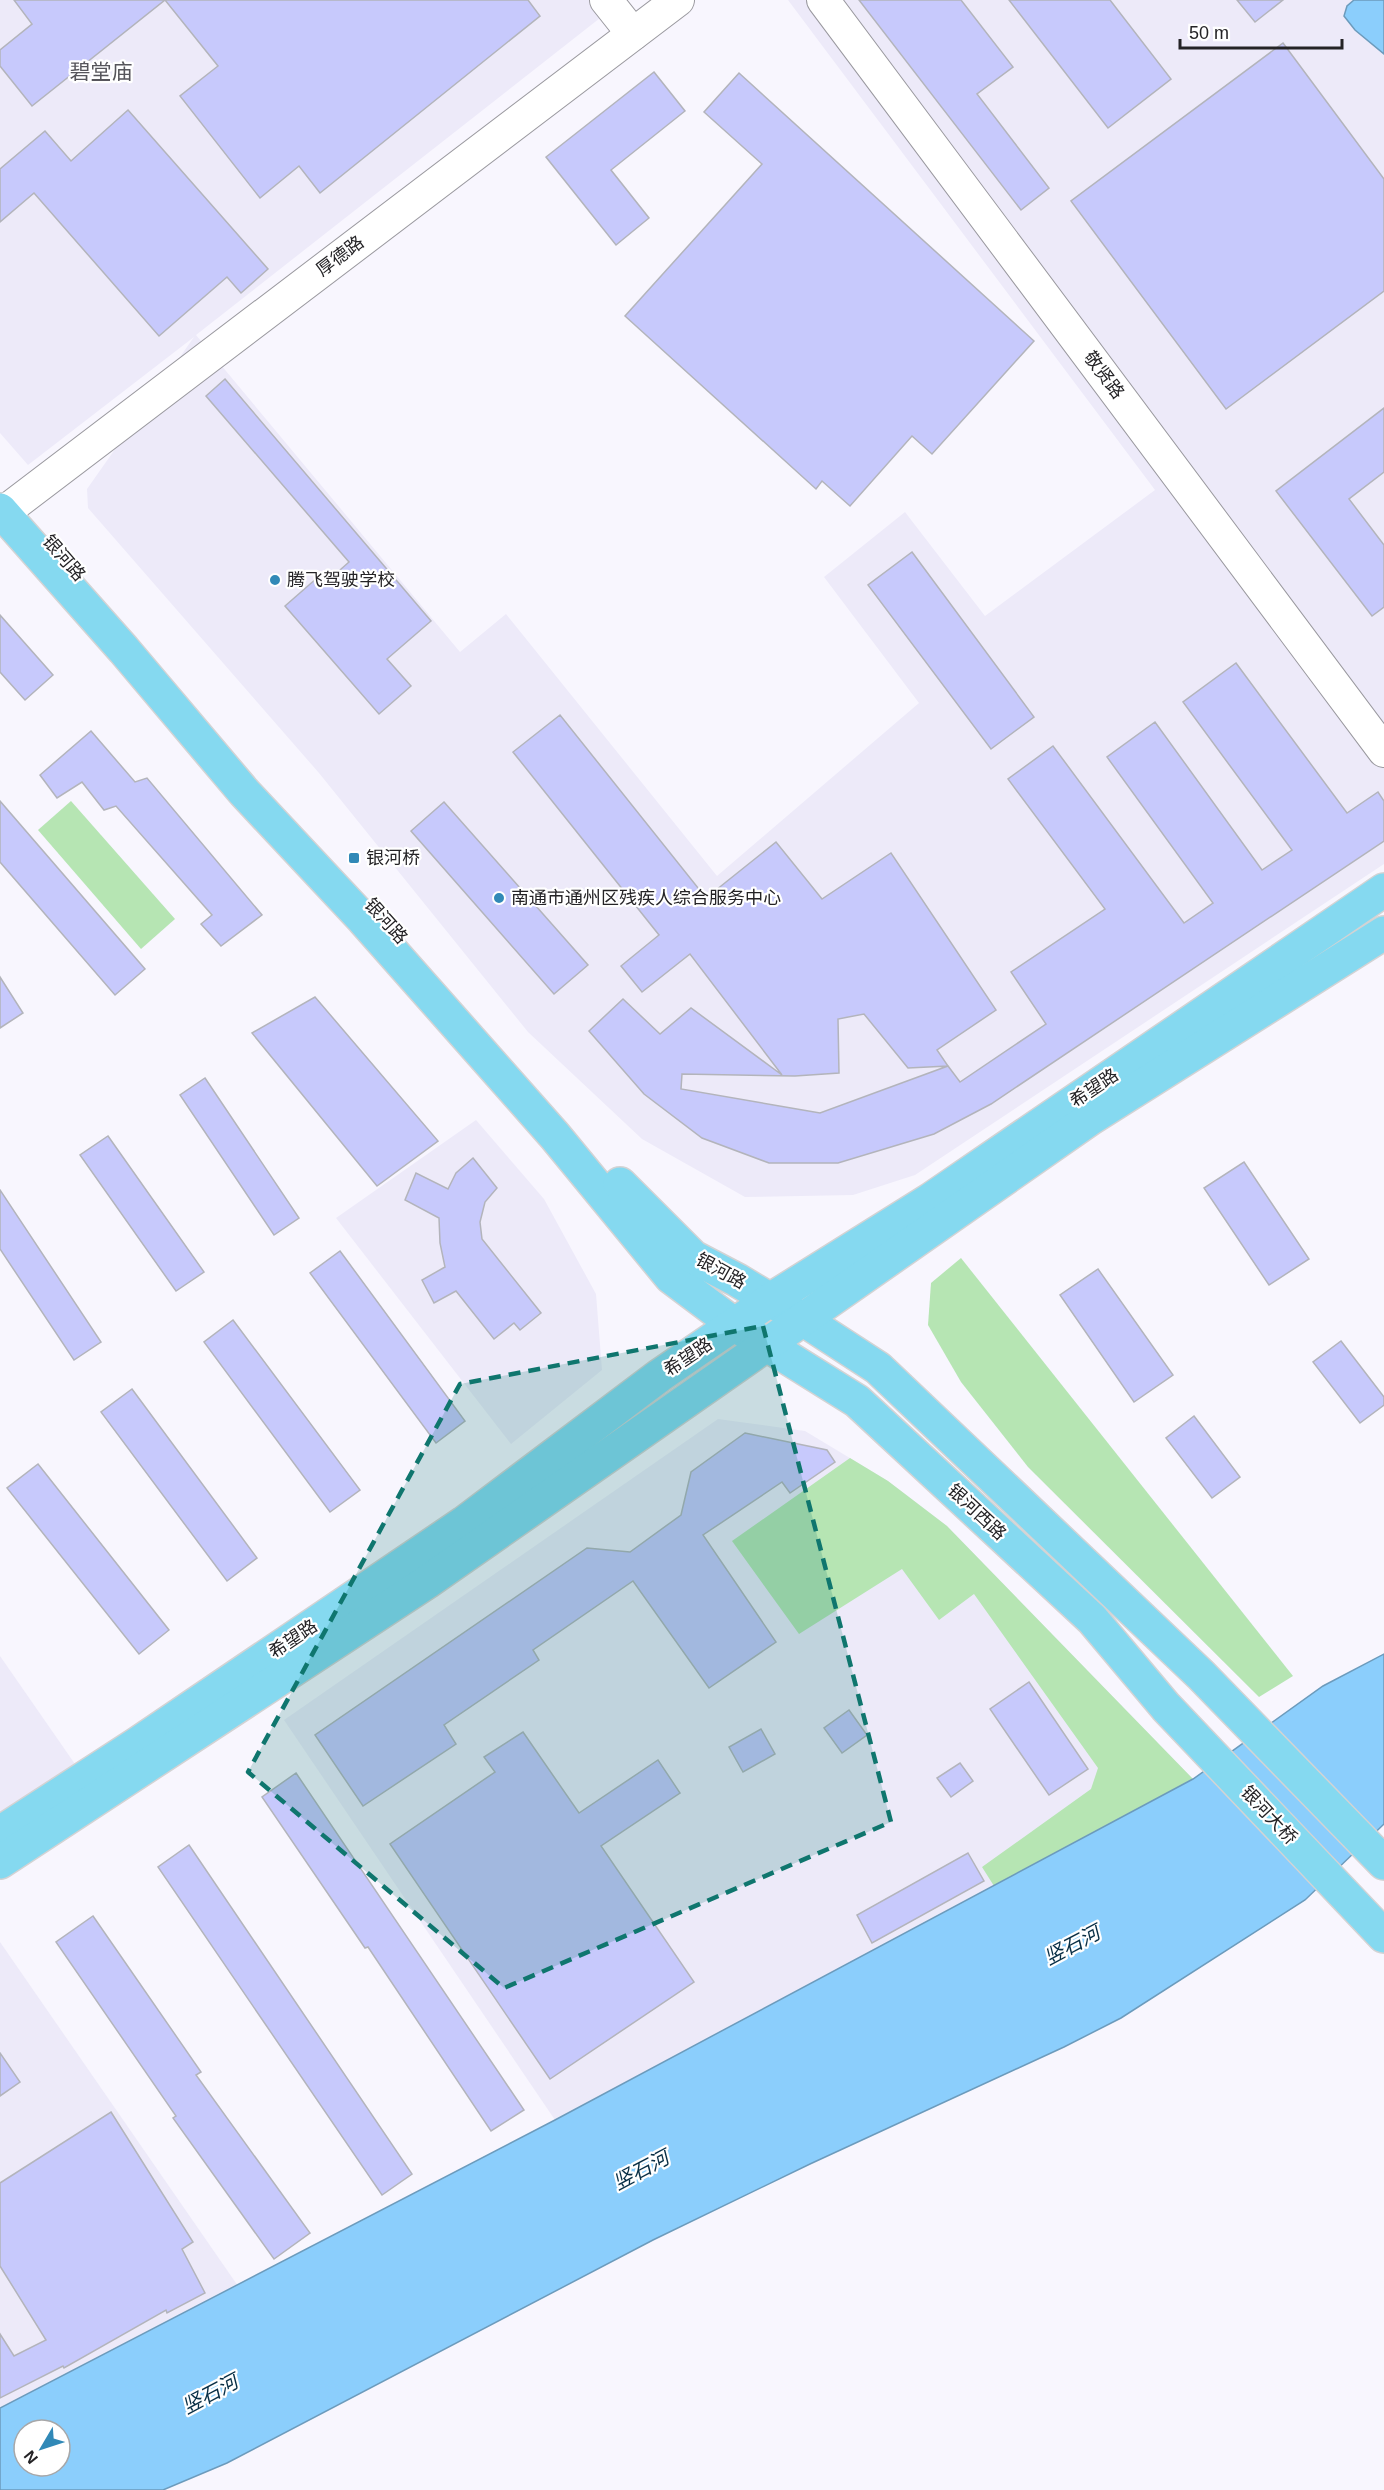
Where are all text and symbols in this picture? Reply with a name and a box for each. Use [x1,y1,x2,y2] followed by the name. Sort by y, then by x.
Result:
[1180,12,1342,50] scale bar
[1189,23,1229,43] text: 50 m
[70,60,133,83] district label: 碧堂庙
[312,232,368,280] street label: 厚德路
[1080,347,1128,403] street label: 敬贤路
[39,531,89,585] street label: 银河路
[287,570,395,590] place label: 腾飞驾驶学校
[268,573,282,587] marker: 腾飞驾驶学校
[366,848,420,868] place label: 银河桥
[347,851,361,865] marker: 银河桥
[511,888,781,908] place label: 南通市通州区残疾人综合服务中心
[492,891,506,905] marker: 南通市通州区残疾人综合服务中心
[361,894,411,948] street label: 银河路
[1066,1065,1122,1111] street label: 希望路
[693,1249,749,1293] street label: 银河路
[660,1334,716,1380] street label: 希望路
[944,1480,1010,1544] street label: 银河西路
[265,1616,321,1662] street label: 希望路
[1237,1782,1301,1848] street label: 银河大桥
[1040,1919,1107,1969] water label: 竖石河
[609,2144,676,2194] water label: 竖石河
[178,2368,245,2418] water label: 竖石河
[12,2418,72,2478] north arrow
[20,2447,41,2467] text: N

